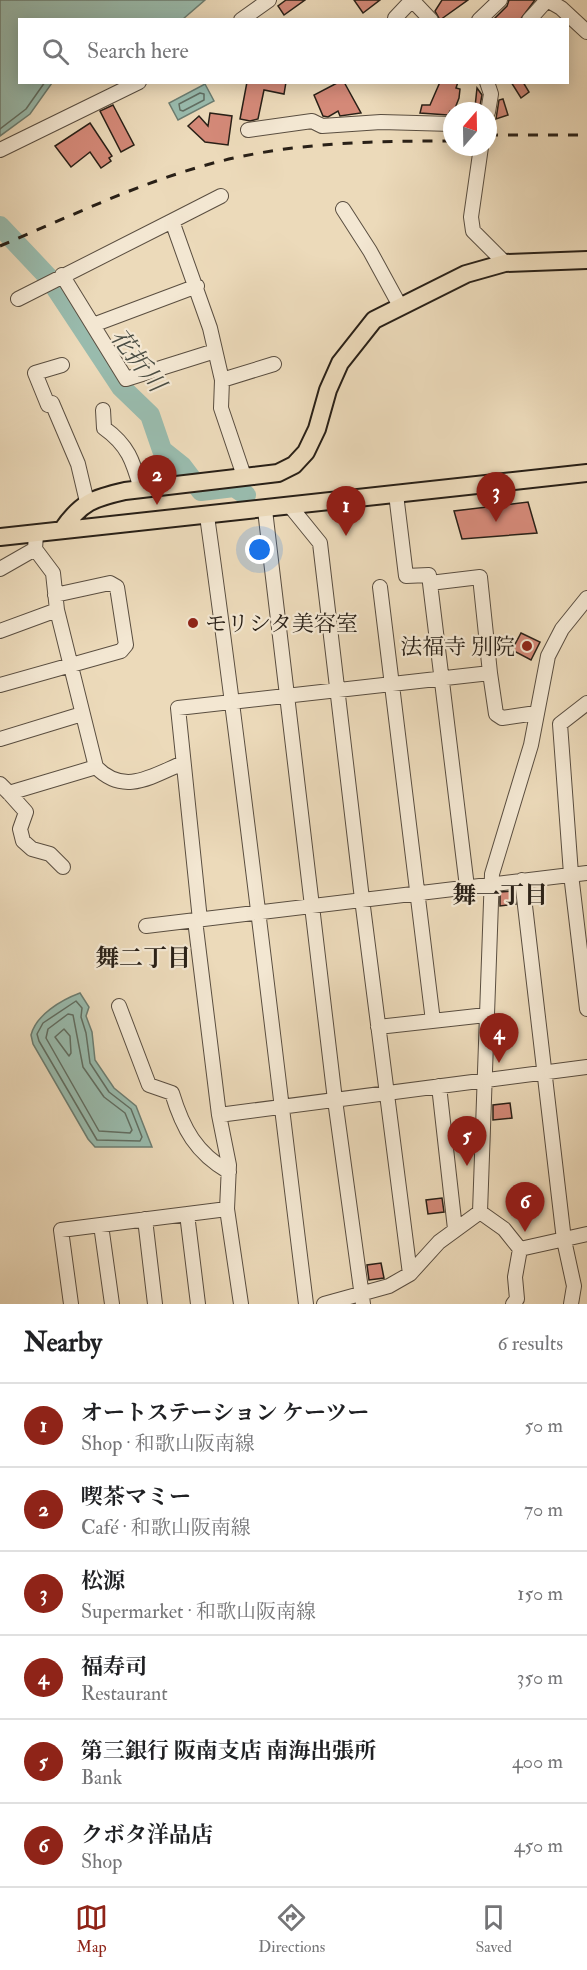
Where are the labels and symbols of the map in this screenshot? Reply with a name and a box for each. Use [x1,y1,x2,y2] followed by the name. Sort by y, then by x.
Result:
[443,102,497,156] north arrow
[103,322,174,401] water label: 花折川
[138,456,176,505] pin: 2
[476,472,516,522] pin: 3
[326,486,366,536] pin: 1
[245,535,274,564] your location
[205,610,358,638] place label: モリシタ美容室
[186,616,200,630] marker: モリシタ美容室
[400,633,515,661] place label: 法福寺 別院
[520,639,534,653] marker: 法福寺 別院
[452,880,548,911] district label: 舞一丁目
[95,943,191,974] district label: 舞二丁目
[480,1014,518,1063] pin: 4
[448,1116,486,1166] pin: 5
[506,1182,544,1232] pin: 6

